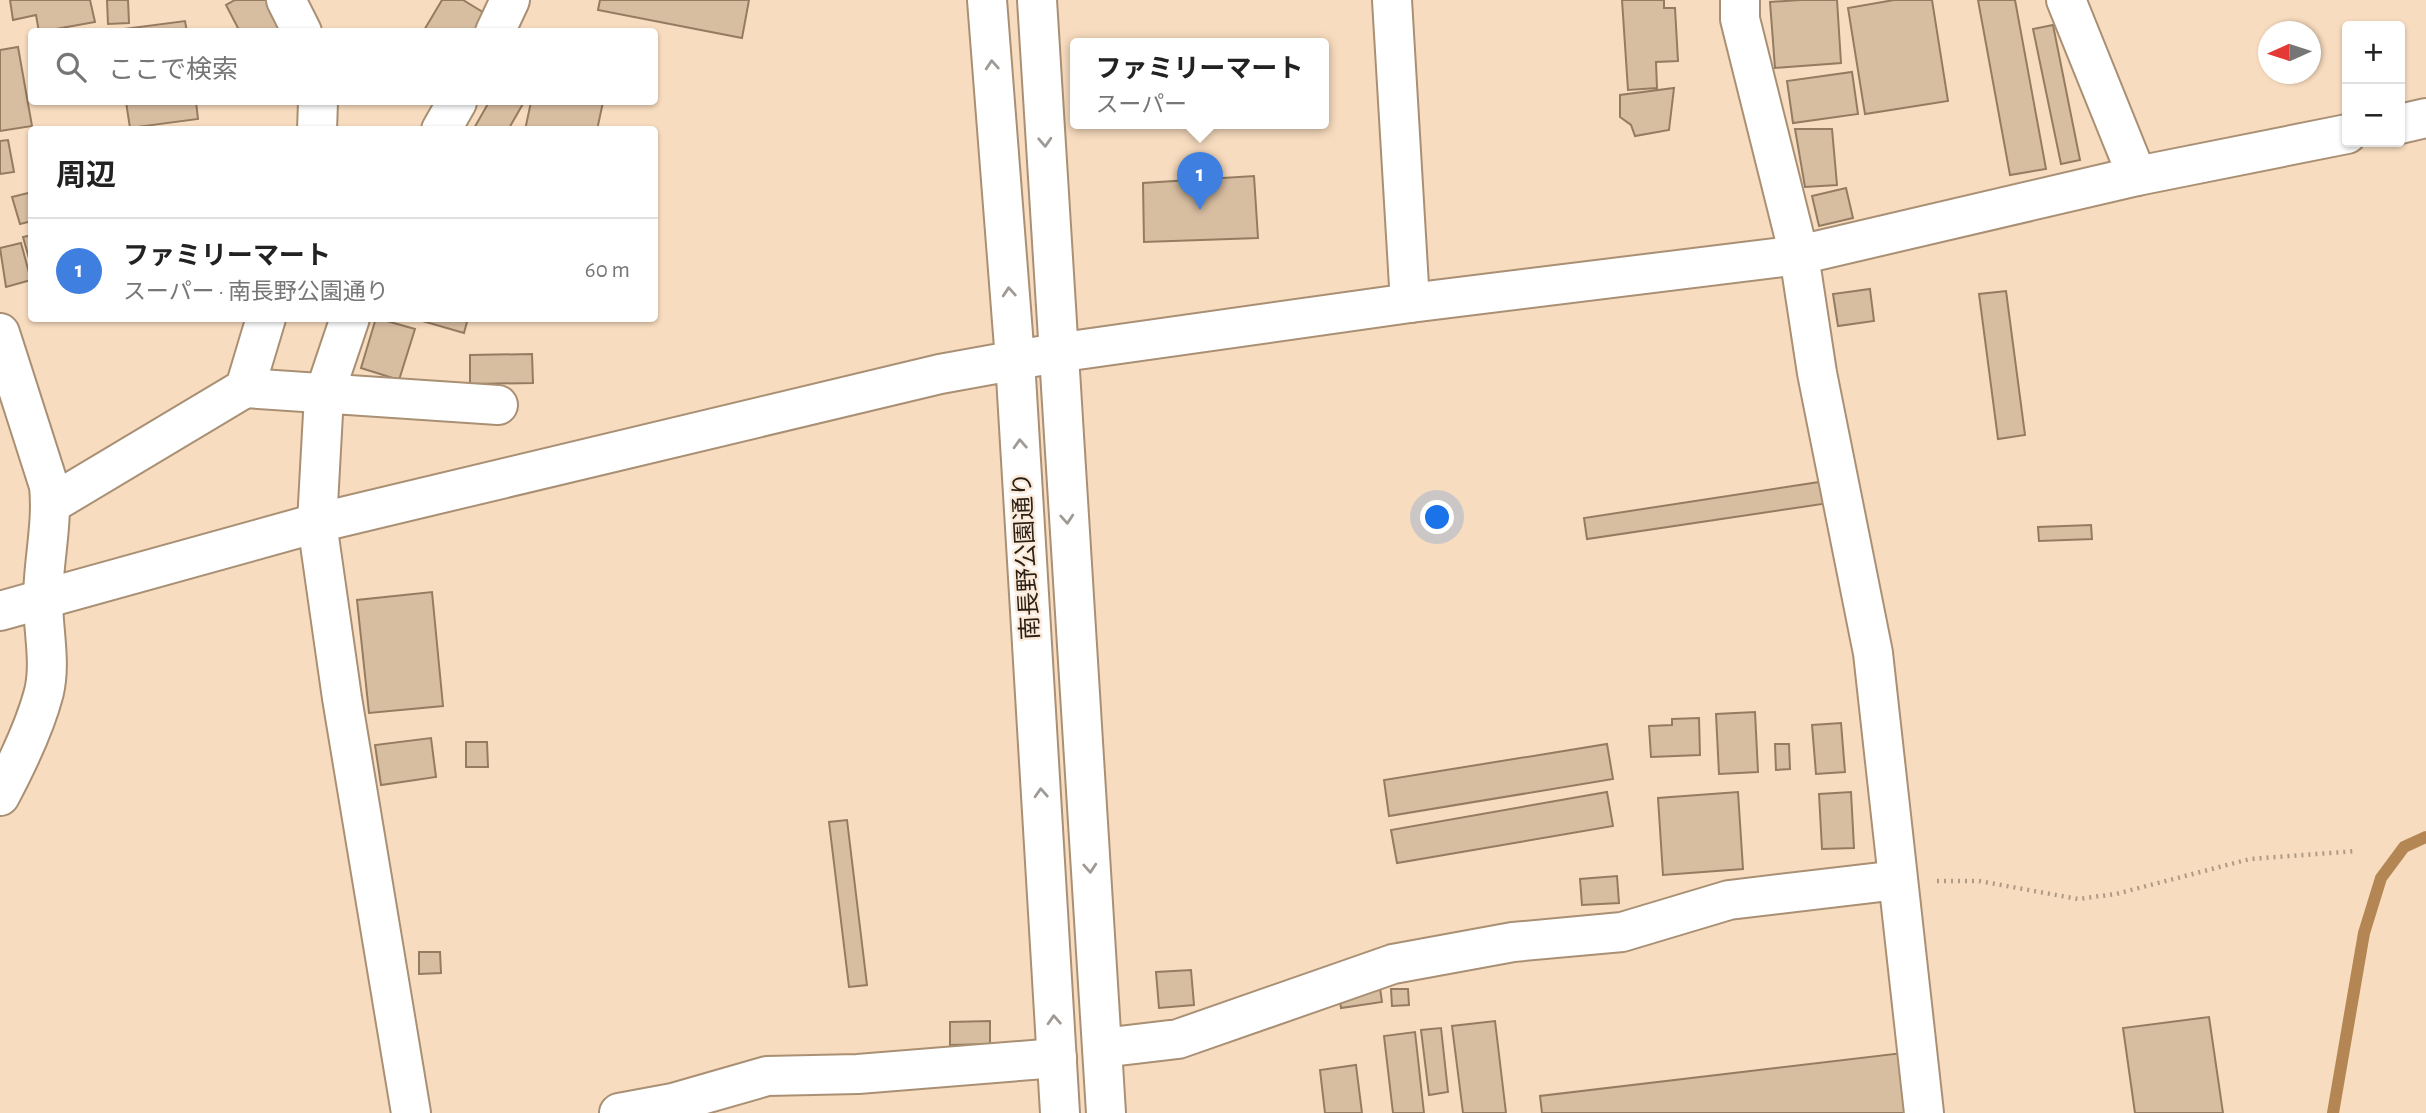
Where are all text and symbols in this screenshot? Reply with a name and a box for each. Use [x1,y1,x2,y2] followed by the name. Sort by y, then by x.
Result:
[2258,21,2321,84] north arrow
[2342,21,2405,147] map controls
[2342,21,2405,84] button: +
[28,28,658,105] search box
[1070,38,1329,129] popup
[52,48,90,86] icon: search
[1095,56,1304,82] text: ファミリーマート
[108,57,238,83] text: ここで検索
[985,60,1000,71] one-way arrow
[2342,84,2405,147] button: −
[1095,94,1187,117] text: スーパー
[1037,136,1052,147] one-way arrow
[1177,152,1223,210] pin: 1
[56,161,116,191] text: 周辺
[123,243,331,269] text: ファミリーマート
[75,259,83,282] text: 1
[585,259,630,282] text: 60 m
[123,281,389,304] text: スーパー · 南長野公園通り
[1002,286,1017,297] one-way arrow
[1013,438,1028,449] one-way arrow
[1009,471,1043,641] street label: 南長野公園通り
[1420,500,1454,534] your location
[1059,514,1074,525] one-way arrow
[1034,788,1049,799] one-way arrow
[1082,863,1097,874] one-way arrow
[1047,1015,1062,1026] one-way arrow

